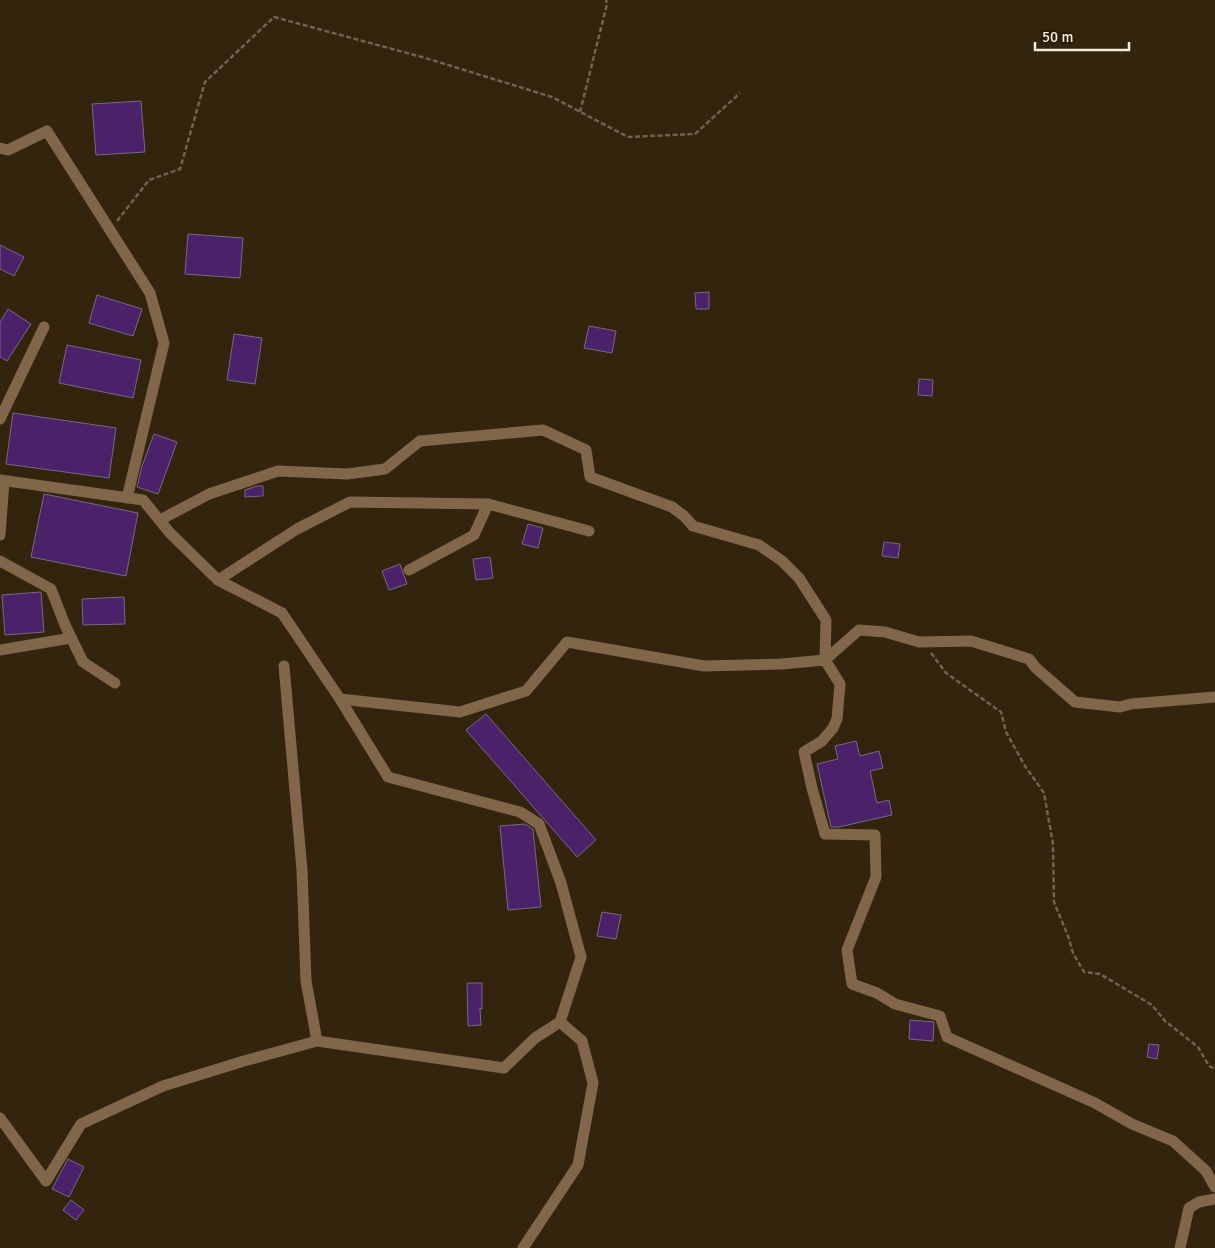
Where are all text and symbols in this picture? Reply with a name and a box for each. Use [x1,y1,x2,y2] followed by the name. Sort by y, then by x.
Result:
[1035,20,1129,52] scale bar
[1042,28,1073,46] text: 50 m

